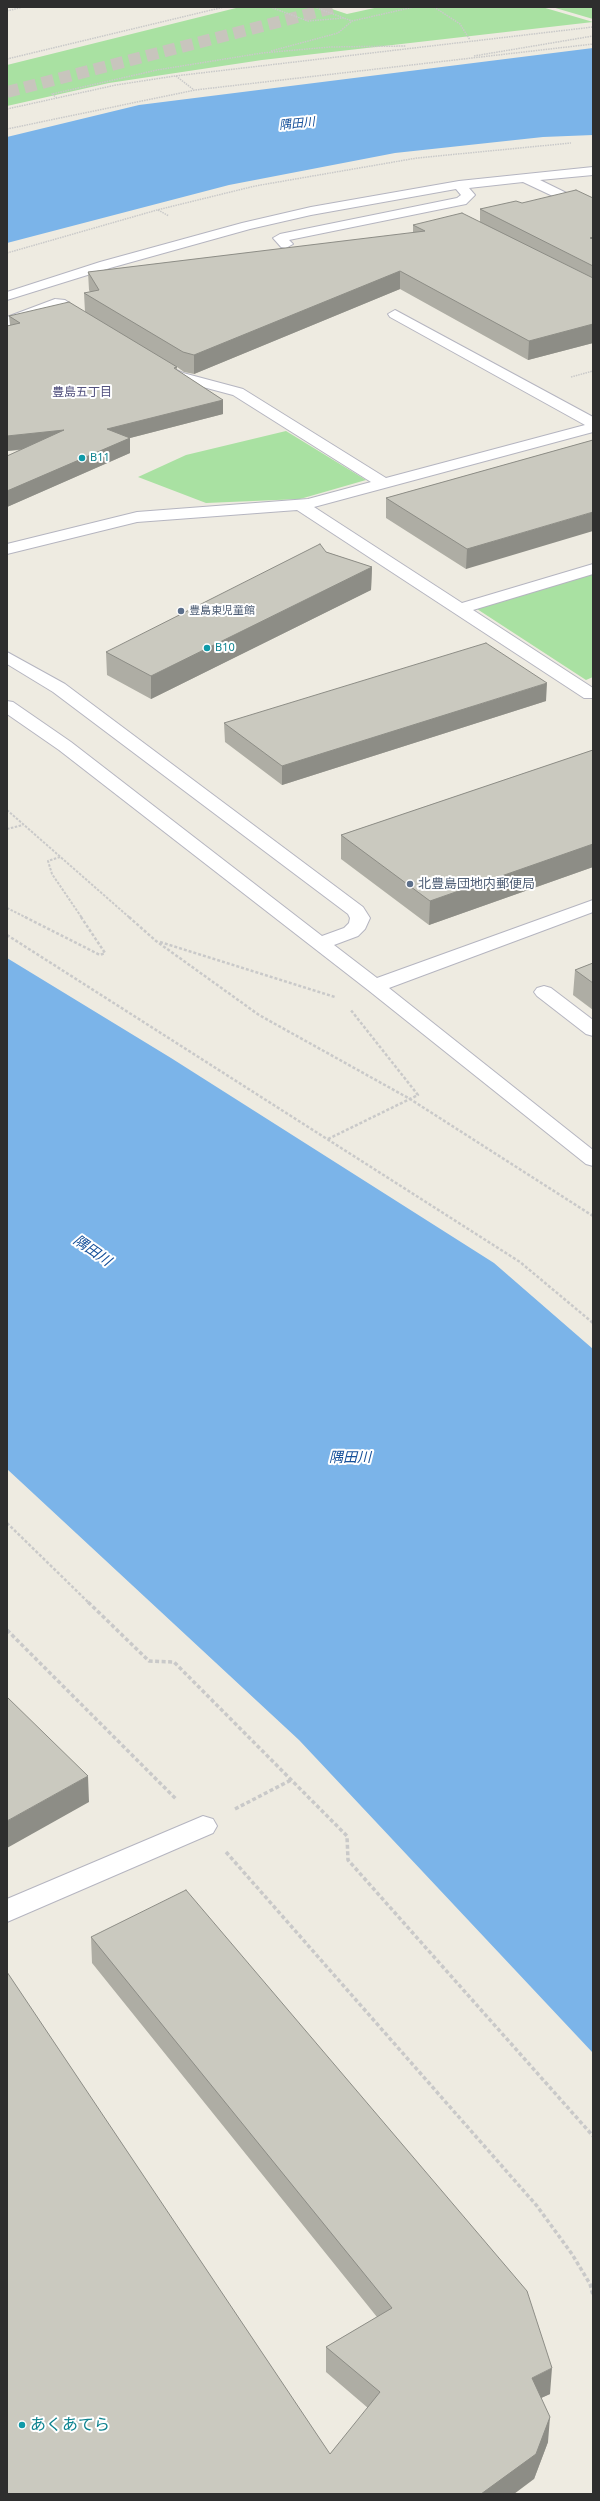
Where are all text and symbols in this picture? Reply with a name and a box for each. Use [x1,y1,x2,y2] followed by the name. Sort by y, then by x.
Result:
[278,115,316,133] water label: 隅田川
[52,386,112,400] district label: 豊島五丁目
[90,451,110,465] place label: B11
[77,453,87,463] marker: B11
[189,604,255,618] place label: 豊島東児童館
[176,606,186,616] marker: 豊島東児童館
[215,641,235,655] place label: B10
[202,643,212,653] marker: B10
[418,876,535,892] place label: 北豊島団地内郵便局
[405,879,415,889] marker: 北豊島団地内郵便局
[70,1232,114,1270] water label: 隅田川
[329,1450,371,1466] water label: 隅田川
[30,2415,110,2435] place label: あくあてら
[17,2420,27,2430] marker: あくあてら

